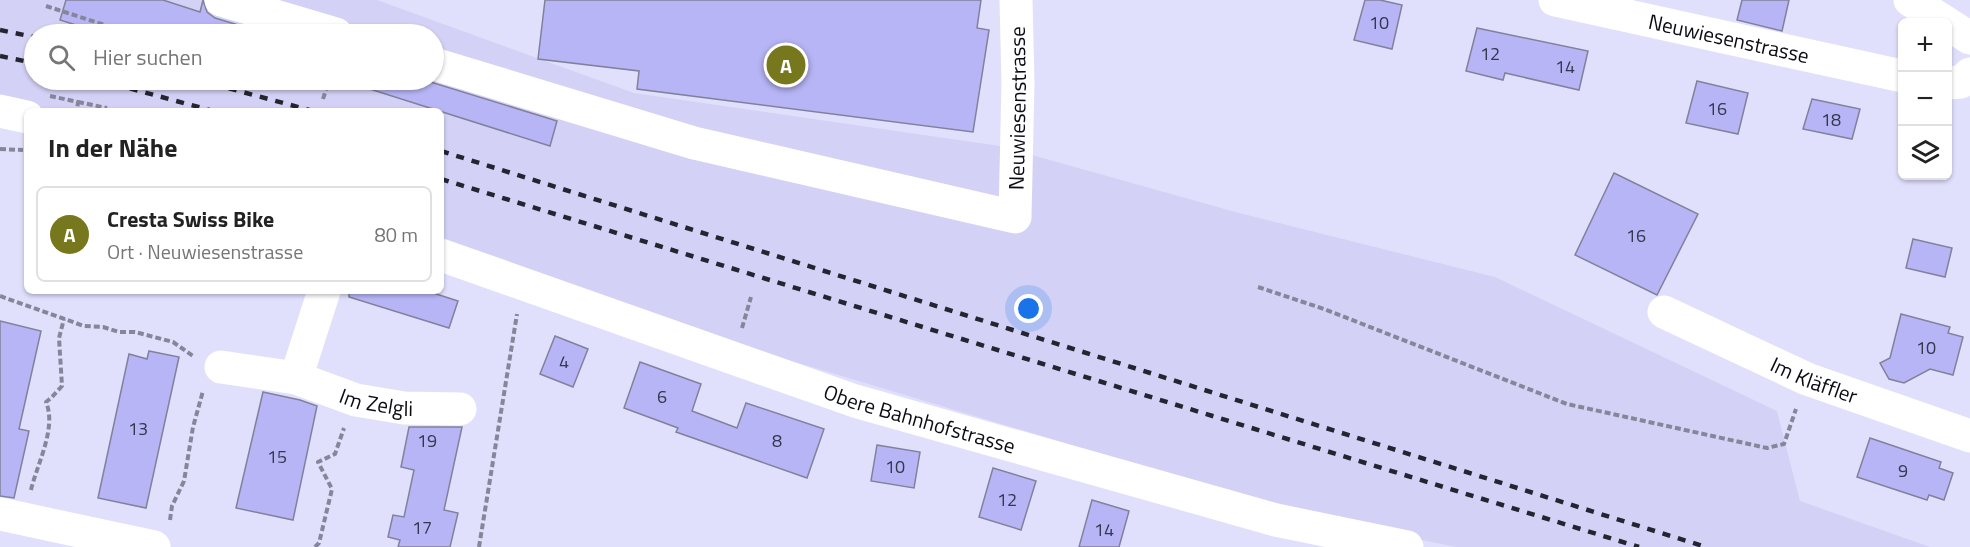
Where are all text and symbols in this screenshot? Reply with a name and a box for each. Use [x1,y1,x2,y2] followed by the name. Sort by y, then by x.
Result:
[1645,5,1812,71] street label: Neuwiesenstrasse
[1369,9,1389,36] house number: 10
[1898,18,1952,180] map controls
[1898,18,1952,72] button: +
[24,24,444,90] search box
[1000,26,1034,190] street label: Neuwiesenstrasse
[93,40,202,74] text: Hier suchen
[1480,40,1500,67] house number: 12
[45,41,78,74] icon: search
[766,42,806,88] pin: A
[1555,53,1575,80] house number: 14
[1898,72,1952,126] button: −
[1707,95,1727,122] house number: 16
[1821,106,1841,133] house number: 18
[1898,126,1952,180] button: layers
[48,128,177,167] text: In der Nähe
[107,202,274,236] text: Cresta Swiss Bike
[63,219,76,250] text: A
[374,219,418,250] text: 80 m
[1626,222,1646,249] house number: 16
[107,236,303,267] text: Ort · Neuwiesenstrasse
[1014,294,1043,323] your location
[1916,334,1936,361] house number: 10
[559,348,569,375] house number: 4
[1765,348,1862,412] street label: Im Kläffler
[819,375,1019,462] street label: Obere Bahnhofstrasse
[335,379,413,424] street label: Im Zelgli
[657,383,667,410] house number: 6
[128,415,148,442] house number: 13
[417,427,437,454] house number: 19
[772,427,782,454] house number: 8
[267,443,287,470] house number: 15
[885,453,905,480] house number: 10
[1898,457,1908,484] house number: 9
[997,486,1017,513] house number: 12
[412,514,432,541] house number: 17
[1094,516,1114,543] house number: 14

